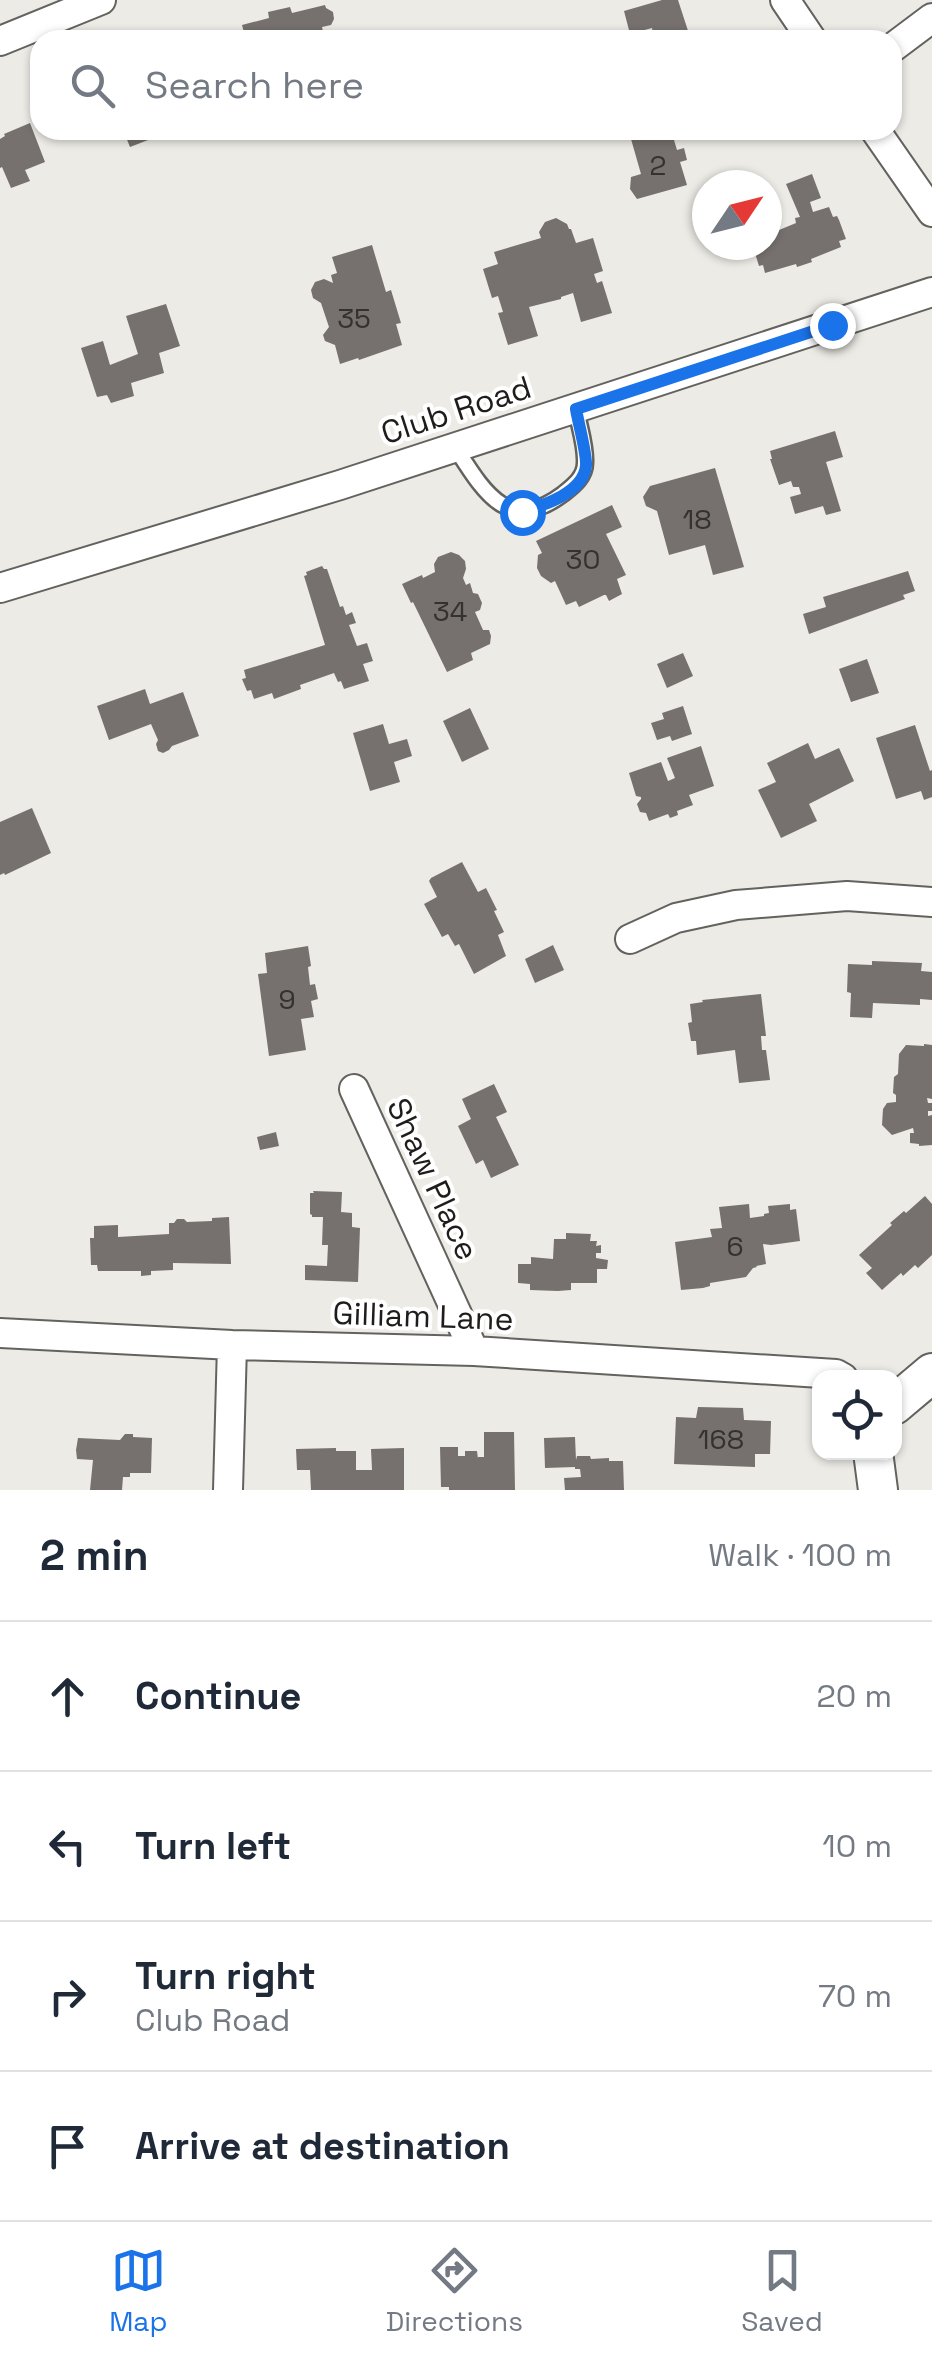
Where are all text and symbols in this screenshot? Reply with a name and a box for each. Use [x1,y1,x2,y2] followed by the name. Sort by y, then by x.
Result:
[30,30,902,140] search box
[65,58,120,113] icon: search
[145,61,364,109] text: Search here
[650,147,666,183] house number: 2
[692,170,782,260] north arrow
[337,300,371,336] house number: 35
[810,303,856,349] route end
[376,367,536,453] street label: Club Road
[500,490,546,536] route start
[682,501,712,537] house number: 18
[566,541,600,577] house number: 30
[433,593,467,629] house number: 34
[278,981,296,1017] house number: 9
[378,1092,488,1266] street label: Shaw Place
[726,1228,744,1264] house number: 6
[332,1293,514,1339] street label: Gilliam Lane
[812,1370,902,1460] map controls
[812,1370,902,1460] button: locate
[698,1421,744,1457] house number: 168
[40,1529,149,1582] text: 2 min
[708,1535,892,1575] text: Walk · 100 m
[40,1669,95,1724] icon: ahead
[135,1672,301,1720] text: Continue
[816,1676,892,1716] text: 20 m
[40,1819,95,1874] icon: left
[135,1822,291,1870] text: Turn left
[822,1826,892,1866] text: 10 m
[135,1952,316,2000] text: Turn right
[40,1969,95,2024] icon: right
[818,1976,892,2016] text: 70 m
[135,2000,290,2040] text: Club Road
[40,2119,95,2174] icon: arrive
[135,2122,510,2170] text: Arrive at destination
[109,2243,167,2339] tab: Map
[386,2243,523,2339] tab: Directions
[741,2243,823,2339] tab: Saved

